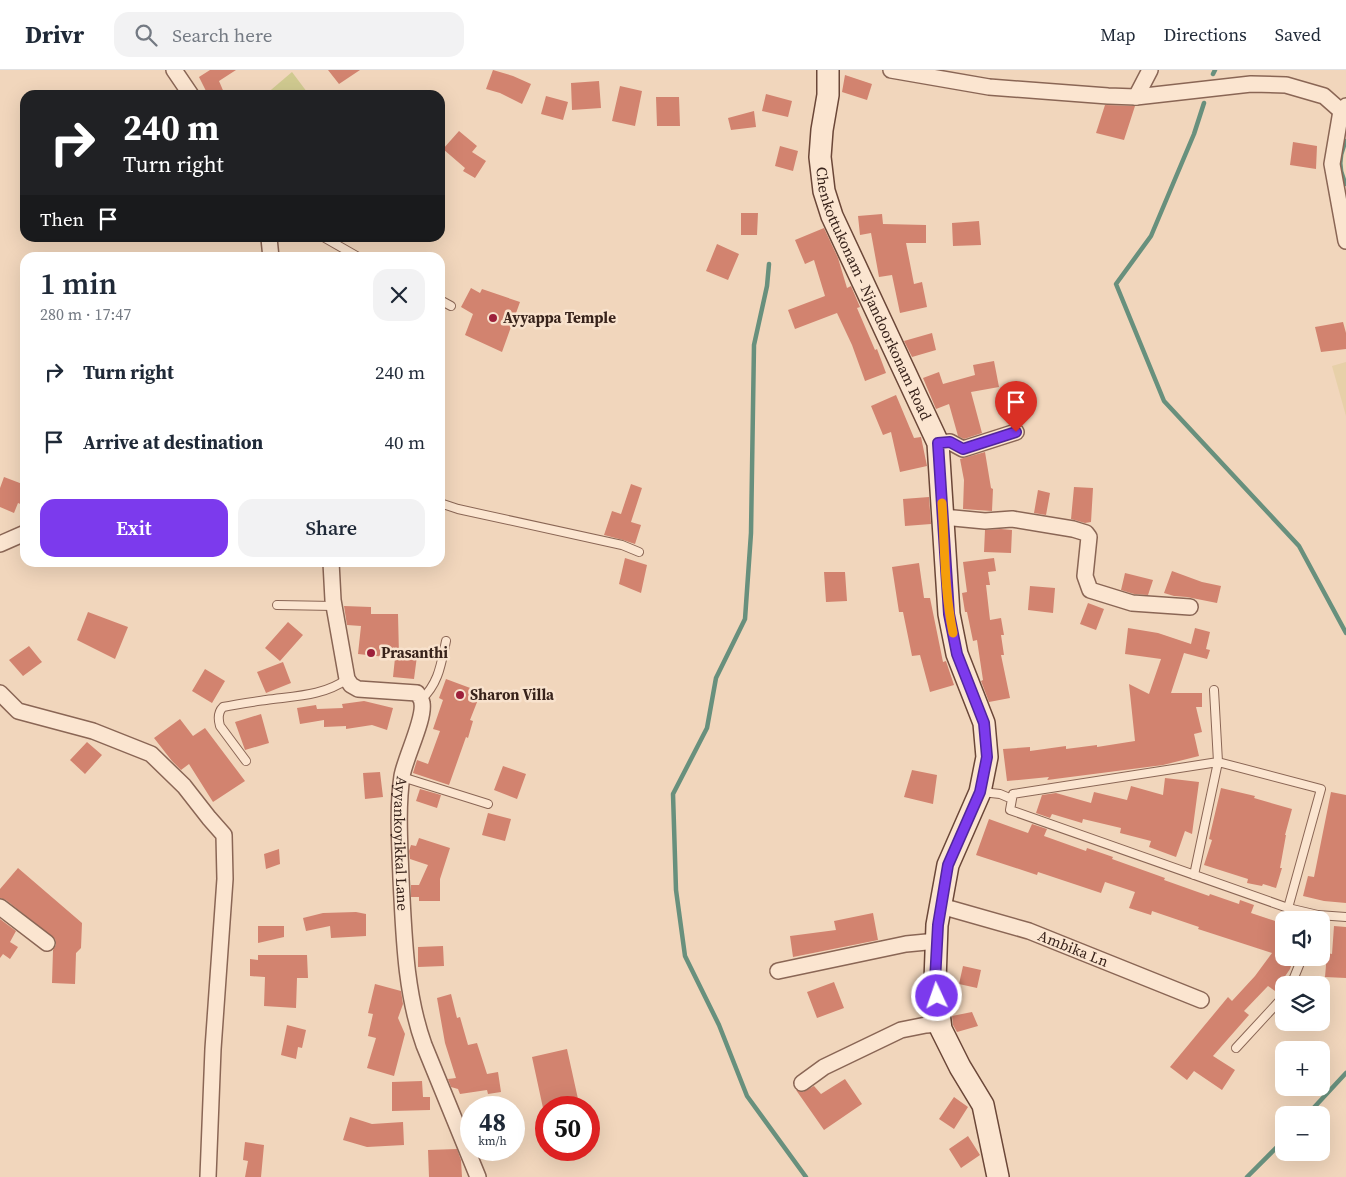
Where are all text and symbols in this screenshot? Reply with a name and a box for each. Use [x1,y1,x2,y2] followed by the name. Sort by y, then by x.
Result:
[114,12,464,57] search box
[25,18,84,51] text: Drivr
[132,21,160,49] icon: search
[172,22,273,48] text: Search here
[1100,22,1136,47] text: Map
[1164,22,1247,47] text: Directions
[1275,22,1321,47] text: Saved
[123,104,219,152] text: 240 m
[40,110,105,175] icon: right
[123,149,224,179] text: Turn right
[811,166,937,424] street label: Chenkottukonam - Njandoorkonam Road
[94,205,122,233] icon: arrive
[40,206,84,232] text: Then
[40,263,117,304] text: 1 min
[373,269,425,321] button: close
[40,303,131,325] text: 280 m · 17:47
[503,307,616,328] place label: Ayyappa Temple
[487,312,499,324] marker: Ayyappa Temple
[40,358,68,386] icon: right
[83,359,174,385] text: Turn right
[375,359,425,385] text: 240 m
[995,381,1037,432] pin
[1002,388,1030,416] icon: arrive
[40,428,68,456] icon: arrive
[83,429,263,455] text: Arrive at destination
[384,429,425,455] text: 40 m
[40,499,228,557] button: Exit
[238,499,425,557] button: Share
[381,642,448,663] place label: Prasanthi
[365,647,377,659] marker: Prasanthi
[470,684,555,705] place label: Sharon Villa
[454,689,466,701] marker: Sharon Villa
[389,775,414,912] street label: Ayyankoyikkal Lane
[1275,911,1330,1161] map controls
[1275,911,1330,966] button: sound
[1035,925,1112,972] street label: Ambika Ln
[910,969,962,1021] position arrow
[1275,976,1330,1031] button: layers
[1275,1041,1330,1096] button: +
[535,1096,600,1161] speed limit sign: 50
[479,1105,506,1139] text: 48
[1275,1106,1330,1161] button: −
[478,1133,507,1149] text: km/h

